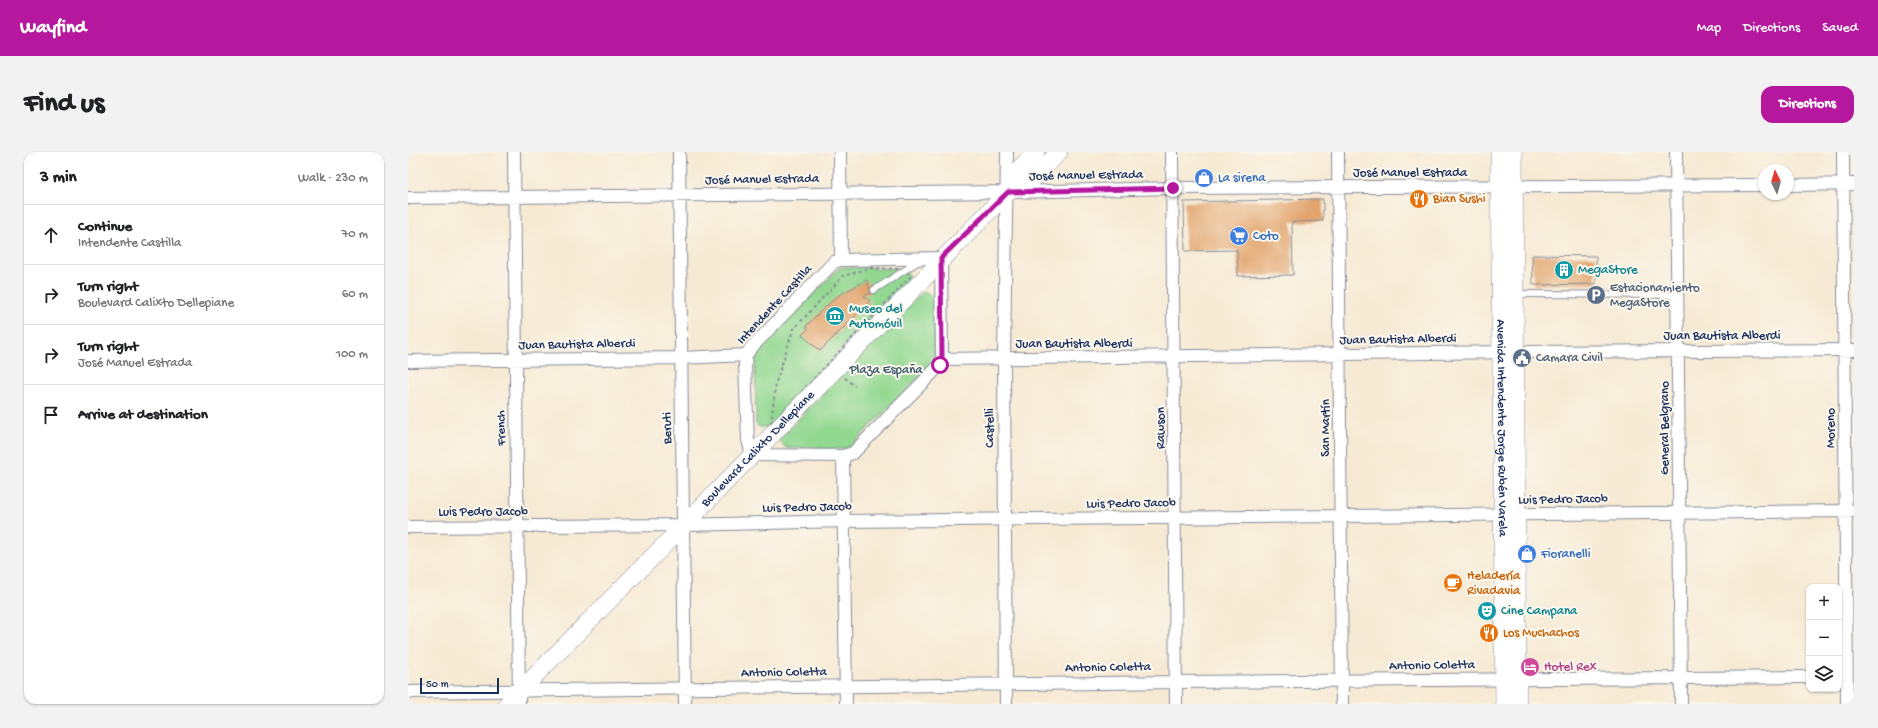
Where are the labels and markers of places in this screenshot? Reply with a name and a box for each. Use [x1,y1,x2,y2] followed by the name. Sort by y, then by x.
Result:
[1193,167,1215,189] shop icon: La sirena
[1218,171,1266,186] place label: La sirena
[1408,188,1430,210] restaurant icon: Bian Sushi
[1432,192,1486,207] place label: Bian Sushi
[1228,225,1250,247] supermarket icon: Coto
[1253,229,1279,244] place label: Coto
[1553,259,1575,281] building icon: MegaStore
[1578,263,1638,278] place label: MegaStore
[1610,281,1700,311] place label: Estacionamiento MegaStore
[1585,284,1607,306] parking icon: Estacionamiento MegaStore
[849,302,903,332] place label: Museo del Automóvil
[824,305,846,327] museum icon: Museo del Automóvil
[1511,347,1533,369] public building icon: Camara Civil
[1536,351,1603,366] place label: Camara Civil
[1516,543,1538,565] shop icon: Fioranelli
[1540,547,1591,562] place label: Fioranelli
[1467,569,1521,599] place label: Heladería Rivadavia
[1442,572,1464,594] cafe icon: Heladería Rivadavia
[1476,600,1498,622] theatre icon: Cine Campana
[1501,604,1578,619] place label: Cine Campana
[1478,622,1500,644] restaurant icon: Los Muchachos
[1503,626,1580,641] place label: Los Muchachos
[1519,656,1541,678] hotel icon: Hotel Rex
[1544,660,1597,675] place label: Hotel Rex

